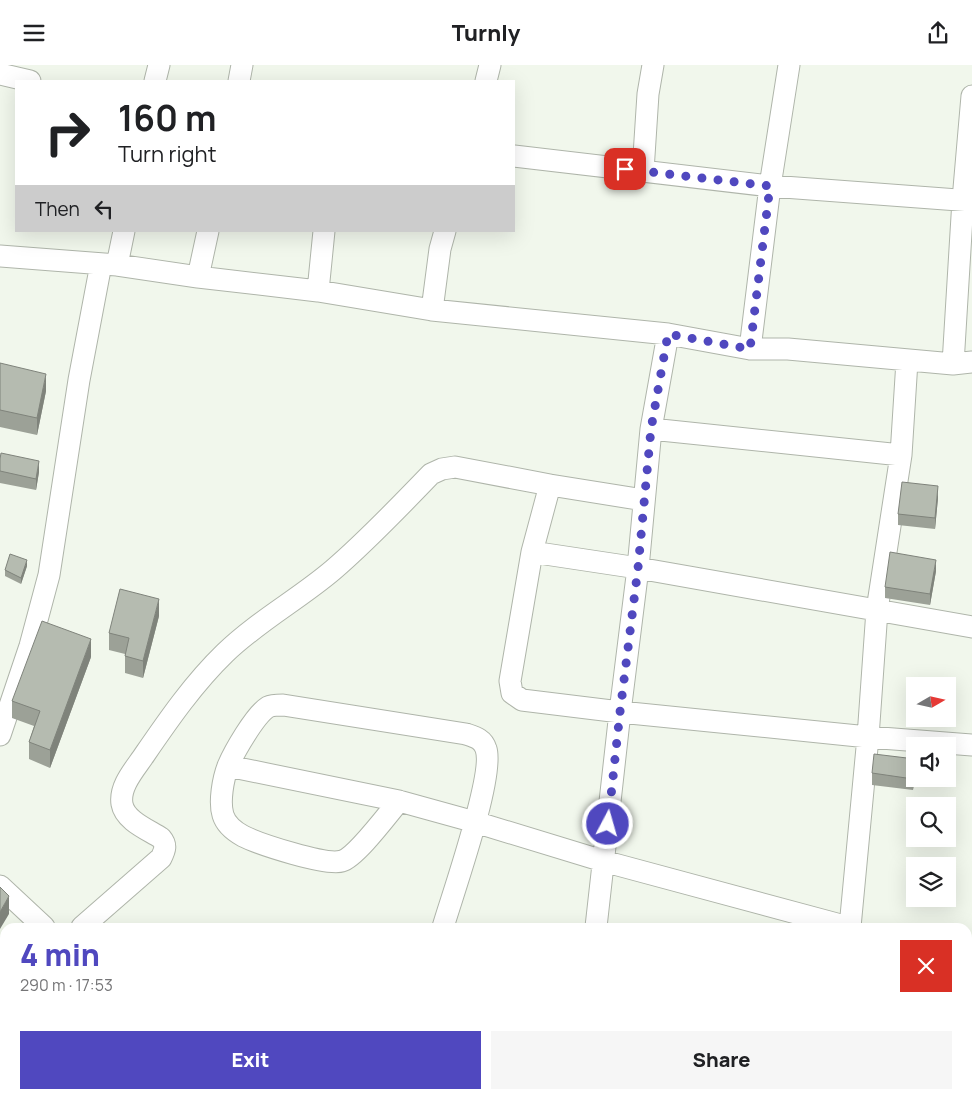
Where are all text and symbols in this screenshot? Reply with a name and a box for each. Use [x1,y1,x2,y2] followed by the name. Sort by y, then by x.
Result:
[452,18,520,48] text: Turnly
[20,19,48,47] icon: menu
[924,19,952,47] icon: share
[118,94,217,142] text: 160 m
[35,100,100,165] icon: right
[118,139,216,169] text: Turn right
[604,148,646,190] pin
[611,155,639,183] icon: arrive
[90,195,118,223] icon: left
[35,196,80,222] text: Then
[906,677,956,727] north arrow
[906,677,956,907] map controls
[906,737,956,787] button: sound
[581,797,633,849] position arrow
[906,797,956,847] button: search
[906,857,956,907] button: layers
[20,934,100,975] text: 4 min
[900,940,952,992] button: close
[20,974,113,996] text: 290 m · 17:53
[20,1031,481,1089] button: Exit
[491,1031,952,1089] button: Share

